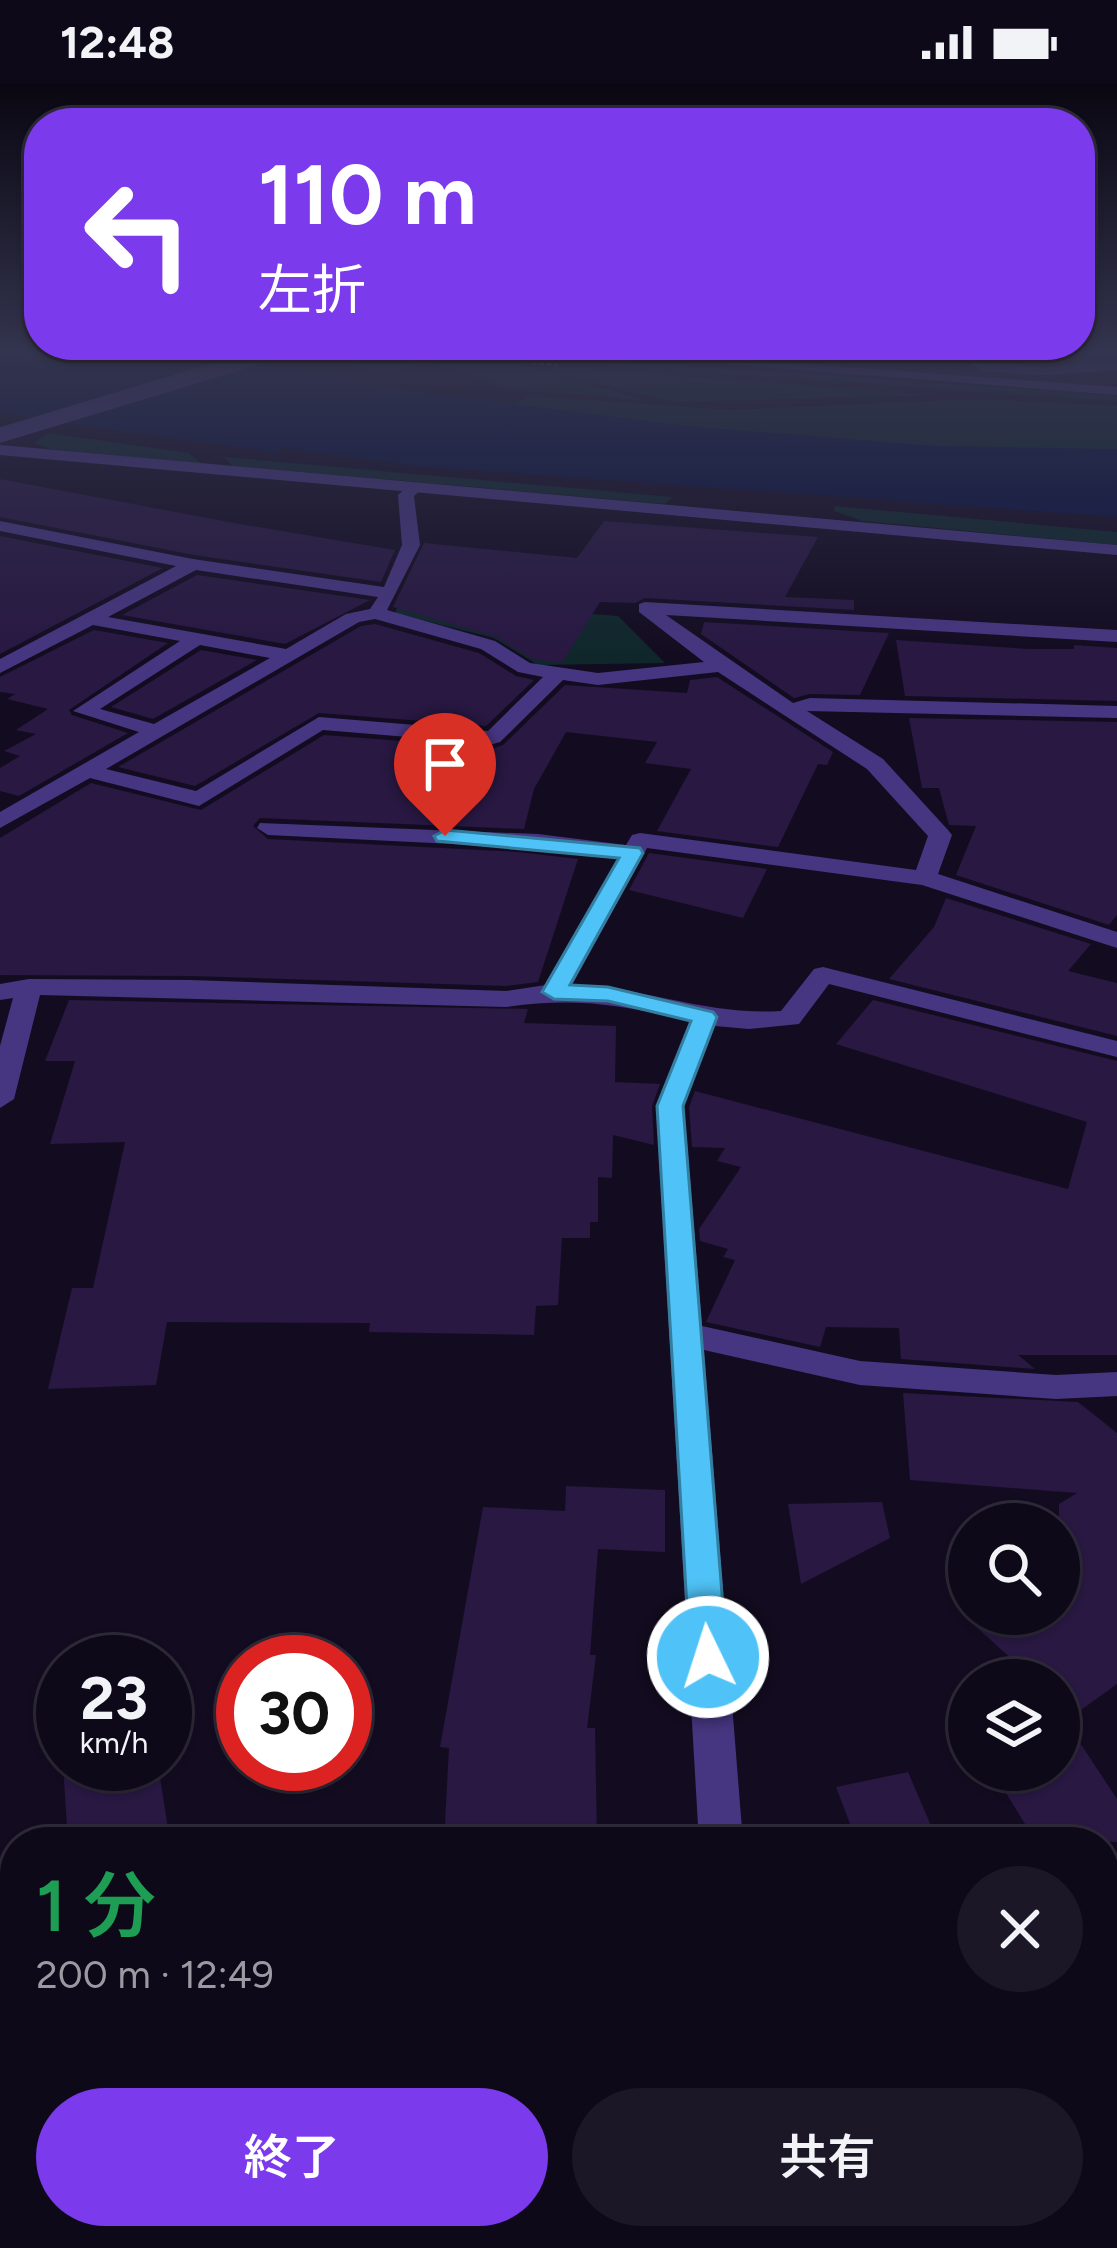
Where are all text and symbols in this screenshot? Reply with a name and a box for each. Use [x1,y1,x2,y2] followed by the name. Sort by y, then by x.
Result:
[60,15,175,69] text: 12:48
[258,144,477,245] text: 110 m
[60,156,216,312] icon: left
[258,258,366,323] text: 左折
[394,713,496,836] pin
[412,731,478,797] icon: arrive
[948,1503,1080,1791] map controls
[948,1503,1080,1635] button: search
[645,1594,771,1720] position arrow
[216,1635,372,1791] speed limit sign: 30
[948,1659,1080,1791] button: layers
[80,1662,148,1734] text: 23
[80,1724,148,1761] text: km/h
[36,1863,156,1949] text: 1 分
[957,1866,1083,1992] button: close
[36,1951,274,1998] text: 200 m · 12:49
[36,2088,548,2226] button: 終了
[572,2088,1083,2226] button: 共有

